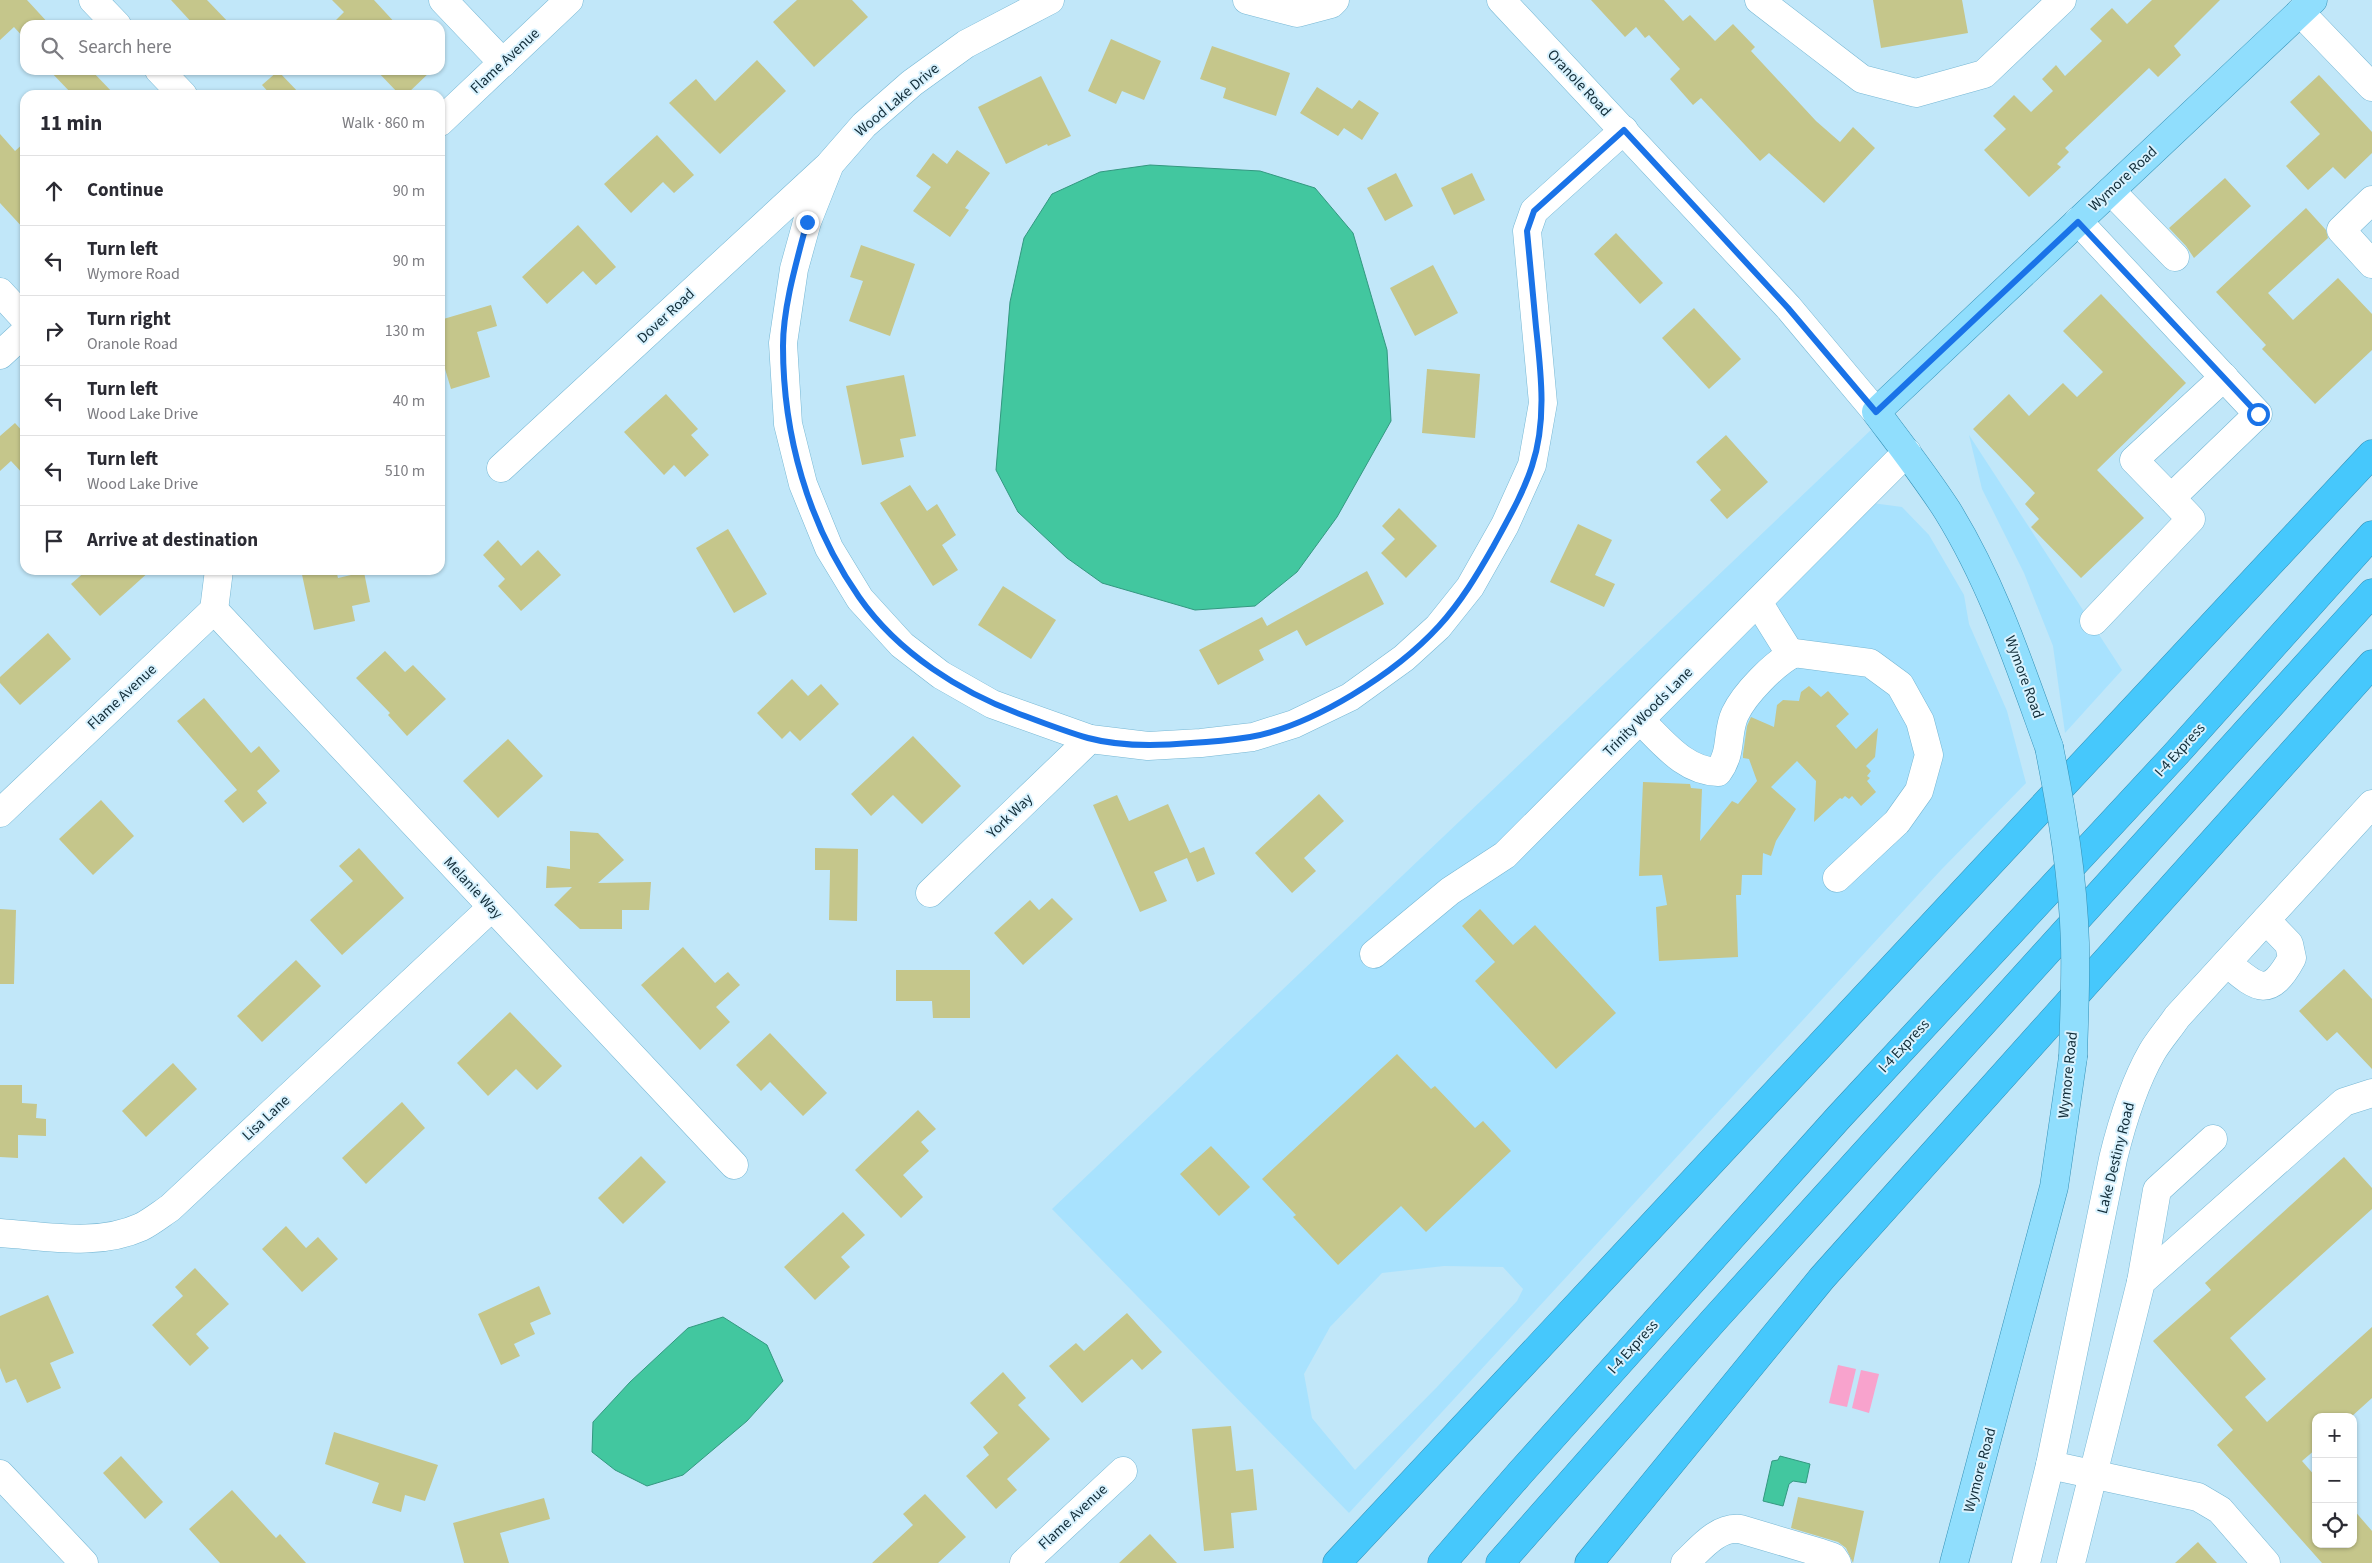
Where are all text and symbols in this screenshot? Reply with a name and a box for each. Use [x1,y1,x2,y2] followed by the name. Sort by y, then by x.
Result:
[20,20,445,75] search box
[466,23,544,99] street label: Flame Avenue
[38,34,66,62] icon: search
[78,34,172,61] text: Search here
[1542,45,1616,121] street label: Oranole Road
[850,58,944,142] street label: Wood Lake Drive
[40,108,102,138] text: 11 min
[342,112,425,134] text: Walk · 860 m
[2084,142,2162,216] street label: Wymore Road
[40,177,68,205] icon: ahead
[87,177,164,204] text: Continue
[393,180,425,202] text: 90 m
[796,211,819,234] route end
[87,236,158,263] text: Turn left
[40,247,68,275] icon: left
[393,250,425,272] text: 90 m
[87,263,180,285] text: Wymore Road
[632,284,700,348] street label: Dover Road
[87,306,171,333] text: Turn right
[40,317,68,345] icon: right
[385,320,425,342] text: 130 m
[87,333,178,355] text: Oranole Road
[87,376,158,403] text: Turn left
[40,387,68,415] icon: left
[393,390,425,412] text: 40 m
[87,403,198,425] text: Wood Lake Drive
[2247,403,2270,426] route start
[87,446,158,473] text: Turn left
[40,457,68,485] icon: left
[385,460,425,482] text: 510 m
[87,473,198,495] text: Wood Lake Drive
[40,527,68,555] icon: arrive
[87,527,258,554] text: Arrive at destination
[1999,633,2049,721] street label: Wymore Road
[83,659,161,735] street label: Flame Avenue
[1598,662,1698,762] street label: Trinity Woods Lane
[2150,718,2210,782] street label: I-4 Express
[982,789,1038,844] street label: York Way
[439,852,507,924] street label: Melanie Way
[1874,1014,1934,1078] street label: I-4 Express
[2053,1031,2083,1119] street label: Wymore Road
[238,1090,294,1146] street label: Lisa Lane
[2092,1100,2140,1216] street label: Lake Destiny Road
[1603,1315,1663,1379] street label: I-4 Express
[2312,1413,2357,1548] map controls
[2312,1413,2357,1458] button: +
[1959,1425,2001,1515] street label: Wymore Road
[2312,1458,2357,1503] button: −
[1034,1479,1112,1555] street label: Flame Avenue
[2312,1503,2357,1548] button: locate

